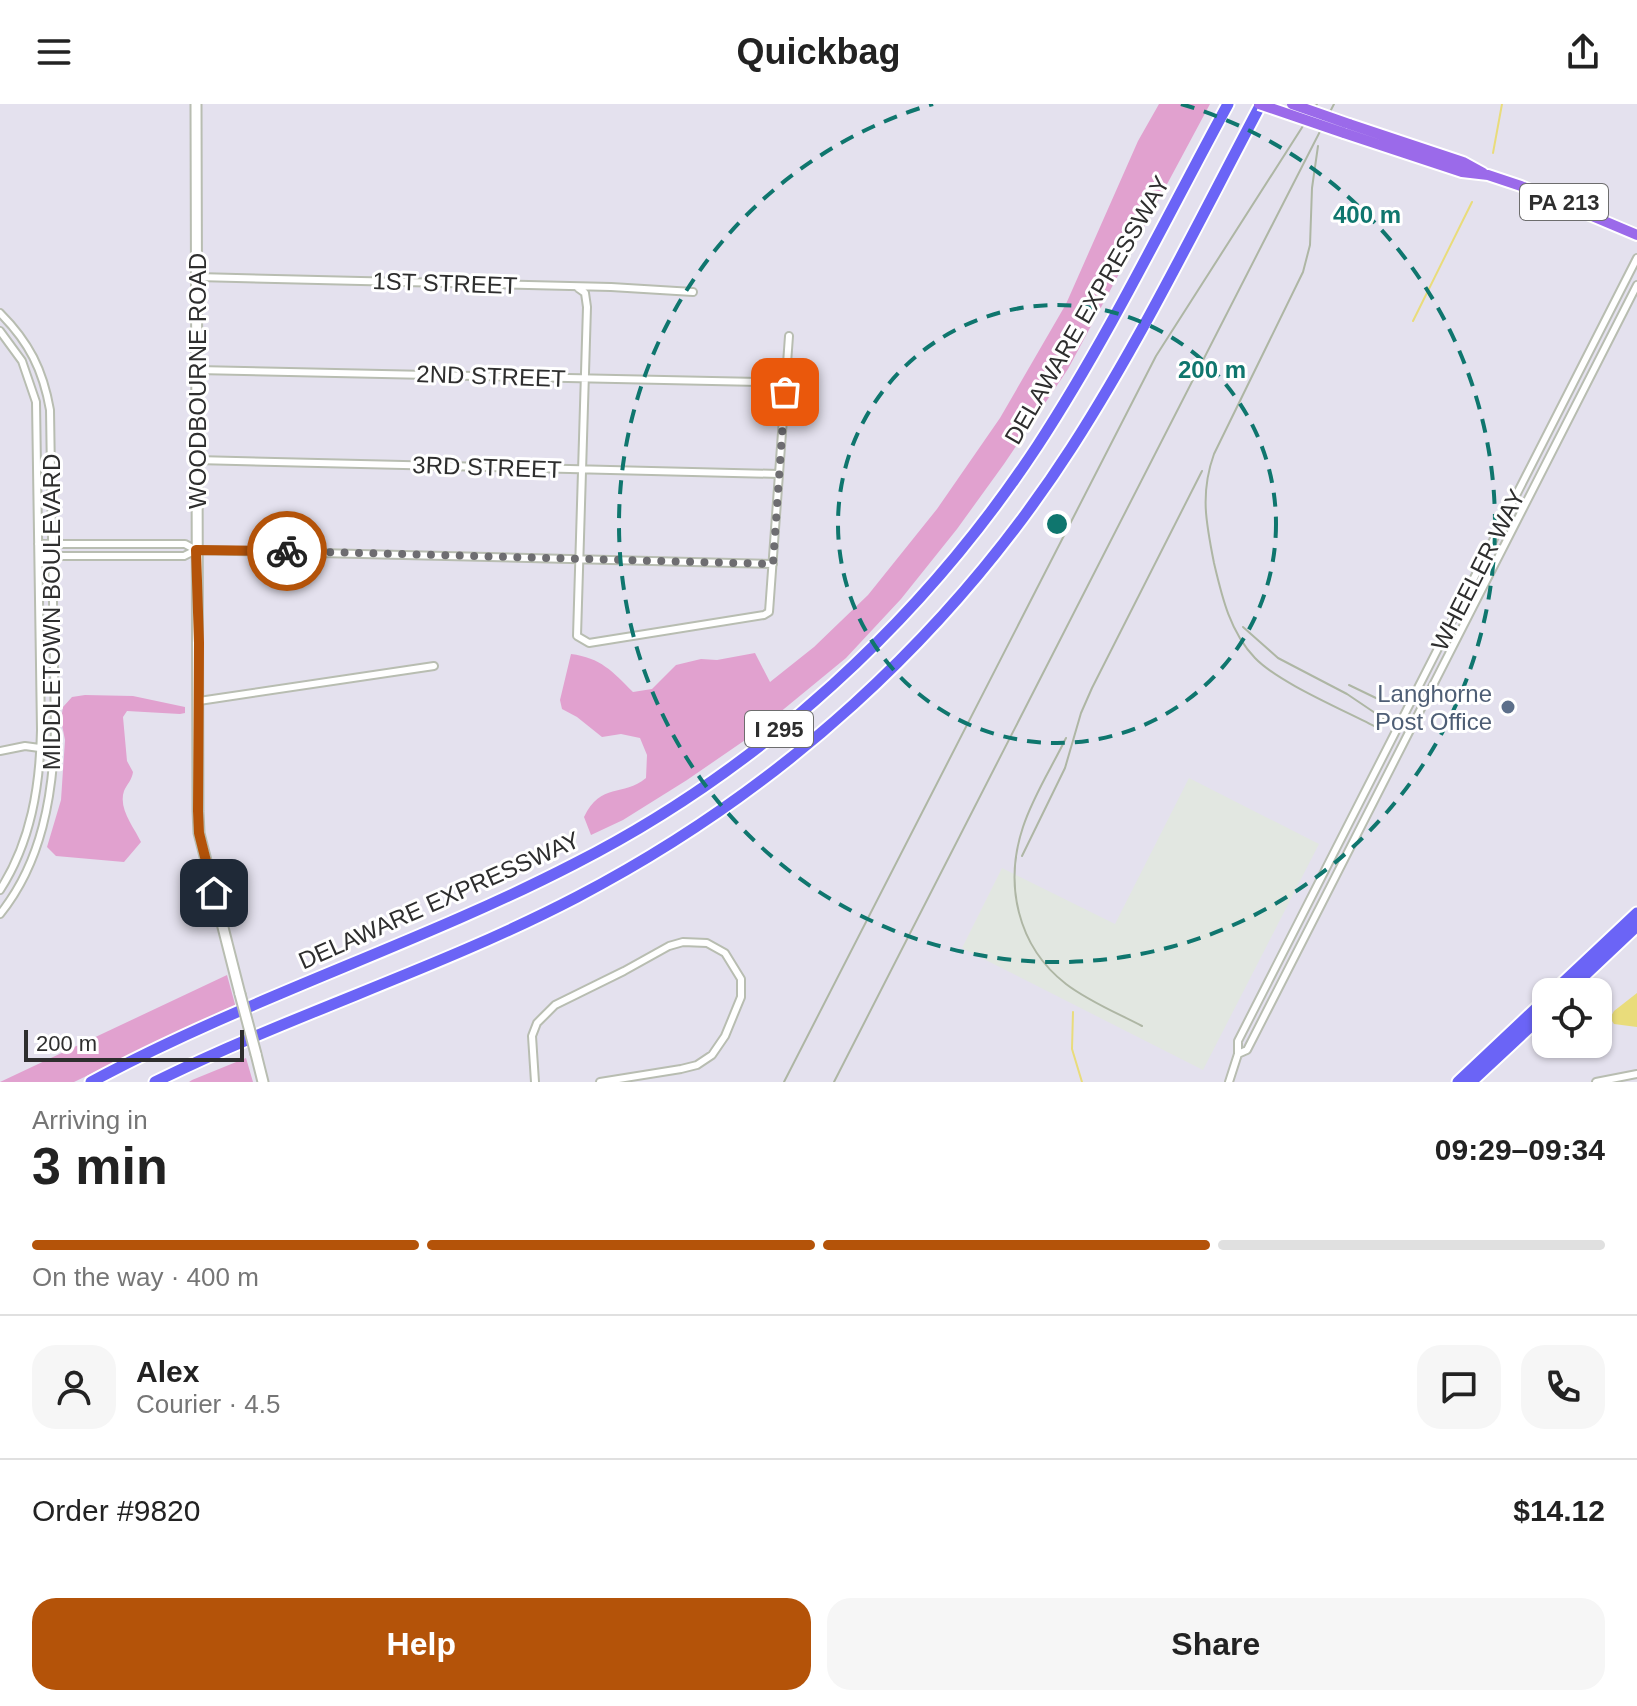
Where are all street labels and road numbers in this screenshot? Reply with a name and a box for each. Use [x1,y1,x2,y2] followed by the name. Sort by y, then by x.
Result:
[999,171,1175,449] street label: DELAWARE EXPRESSWAY
[1520,184,1608,220] road number: PA 213
[184,253,211,509] street label: WOODBOURNE ROAD
[372,267,518,299] street label: 1ST STREET
[416,360,566,392] street label: 2ND STREET
[412,451,562,483] street label: 3RD STREET
[38,454,65,770] street label: MIDDLETOWN BOULEVARD
[1426,485,1530,655] street label: WHEELER WAY
[745,711,813,747] road number: I 295
[294,826,584,974] street label: DELAWARE EXPRESSWAY

